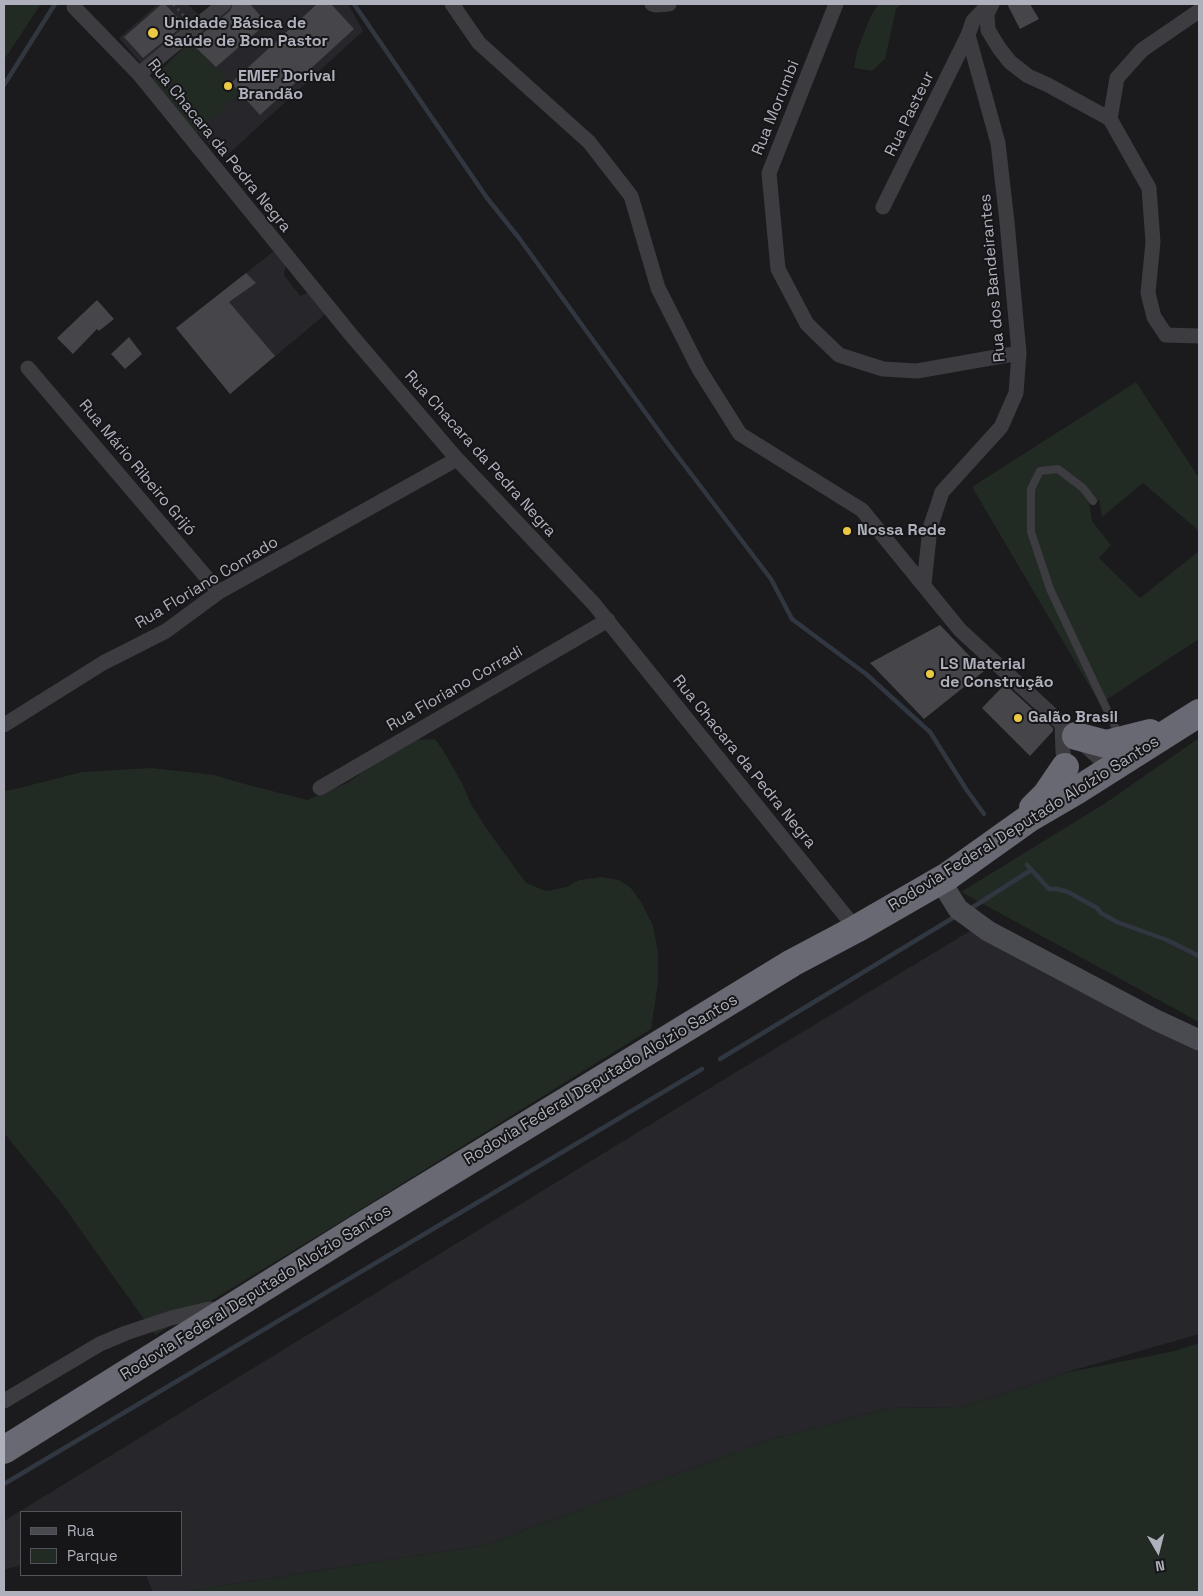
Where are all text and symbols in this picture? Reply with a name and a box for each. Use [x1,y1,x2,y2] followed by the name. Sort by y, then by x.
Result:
[164,14,328,52] place label: Unidade Básica de Saúde de Bom Pastor
[146,26,160,40] marker: Unidade Básica de Saúde de Bom Pastor
[143,56,295,236] street label: Rua Chacara da Pedra Negra
[748,58,804,158] street label: Rua Morumbi
[238,67,336,105] place label: EMEF Dorival Brandão
[881,68,939,160] street label: Rua Pasteur
[222,80,234,92] marker: EMEF Dorival Brandão
[976,193,1010,363] street label: Rua dos Bandeirantes
[400,367,560,541] street label: Rua Chacara da Pedra Negra
[74,396,200,540] street label: Rua Mário Ribeiro Grijó
[857,521,946,541] place label: Nossa Rede
[841,525,853,537] marker: Nossa Rede
[132,533,282,633] street label: Rua Floriano Conrado
[384,642,526,736] street label: Rua Floriano Corradi
[940,655,1053,693] place label: LS Material de Construção
[924,668,936,680] marker: LS Material de Construção
[668,672,820,852] street label: Rua Chacara da Pedra Negra
[1028,708,1118,728] place label: Galão Brasil
[1012,712,1024,724] marker: Galão Brasil
[885,732,1163,916] street label: Rodovia Federal Deputado Aloízio Santos
[461,991,741,1169] street label: Rodovia Federal Deputado Aloízio Santos
[117,1201,395,1385] street label: Rodovia Federal Deputado Aloízio Santos
[20,1511,182,1576] legend
[67,1521,94,1540] text: Rua
[1133,1526,1183,1576] north arrow
[67,1546,118,1565] text: Parque
[1154,1556,1166,1575] text: N

